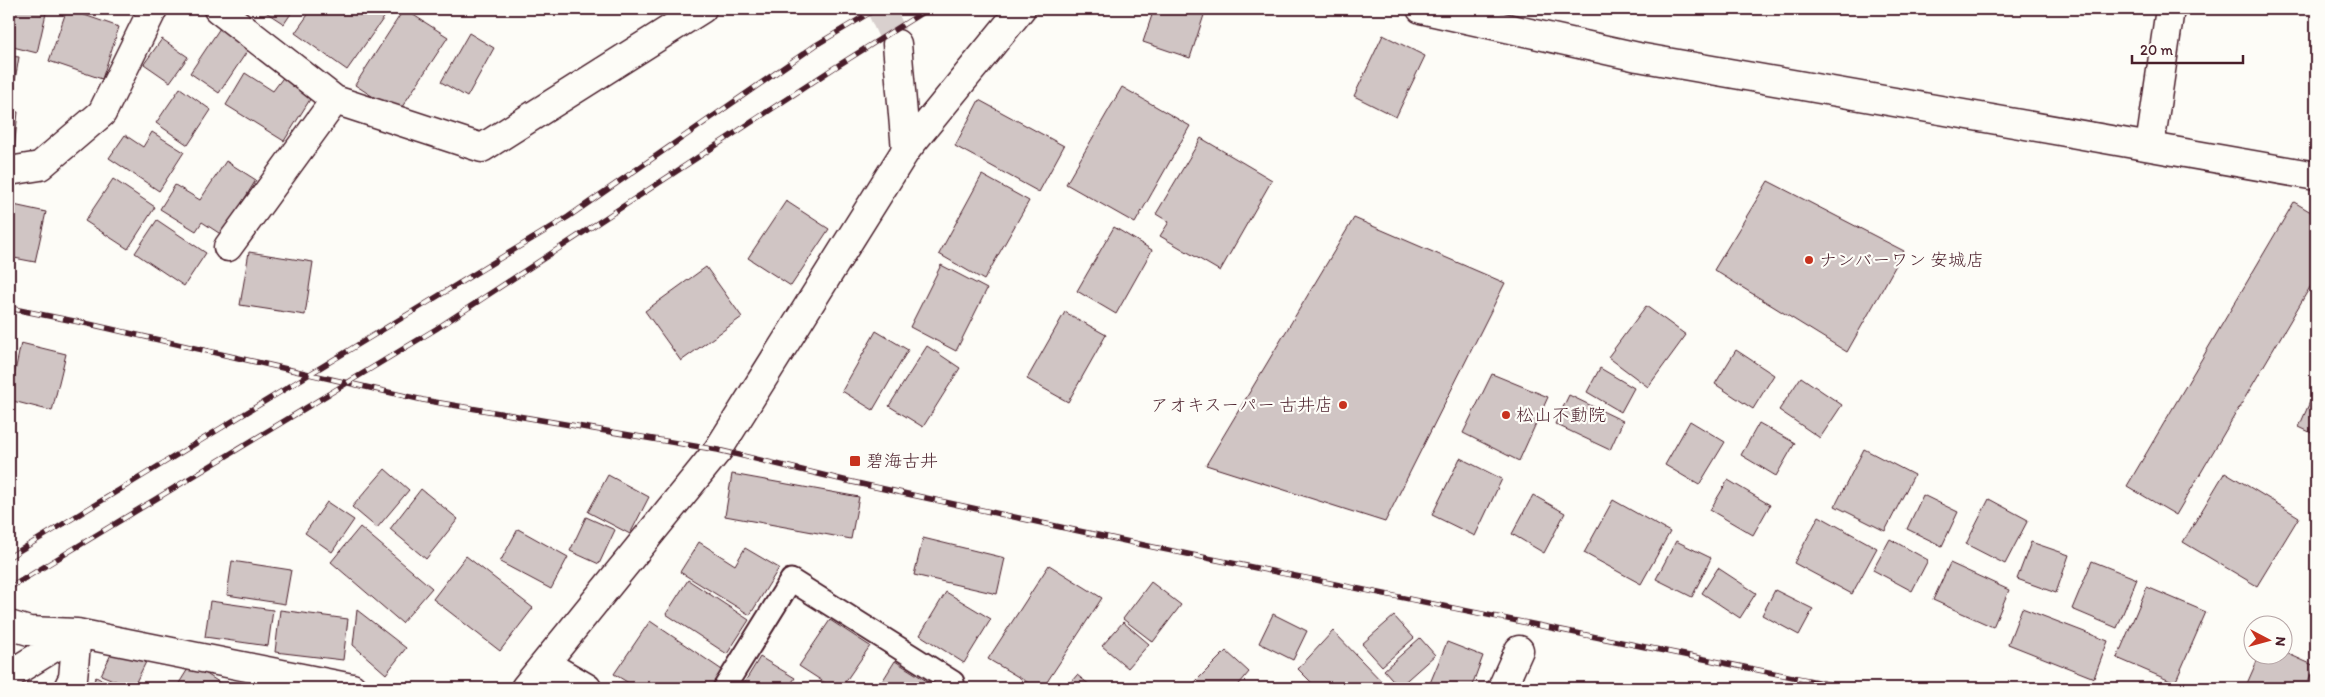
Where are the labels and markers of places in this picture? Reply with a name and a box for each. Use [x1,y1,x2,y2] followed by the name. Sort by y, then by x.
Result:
[1819,249,1984,271] place label: ナンバーワン 安城店
[1803,254,1815,266] marker: ナンバーワン 安城店
[1151,394,1333,416] place label: アオキスーパー 古井店
[1337,399,1349,411] marker: アオキスーパー 古井店
[1516,404,1606,426] place label: 松山不動院
[1500,409,1512,421] marker: 松山不動院
[866,450,938,472] place label: 碧海古井
[848,454,862,468] marker: 碧海古井

